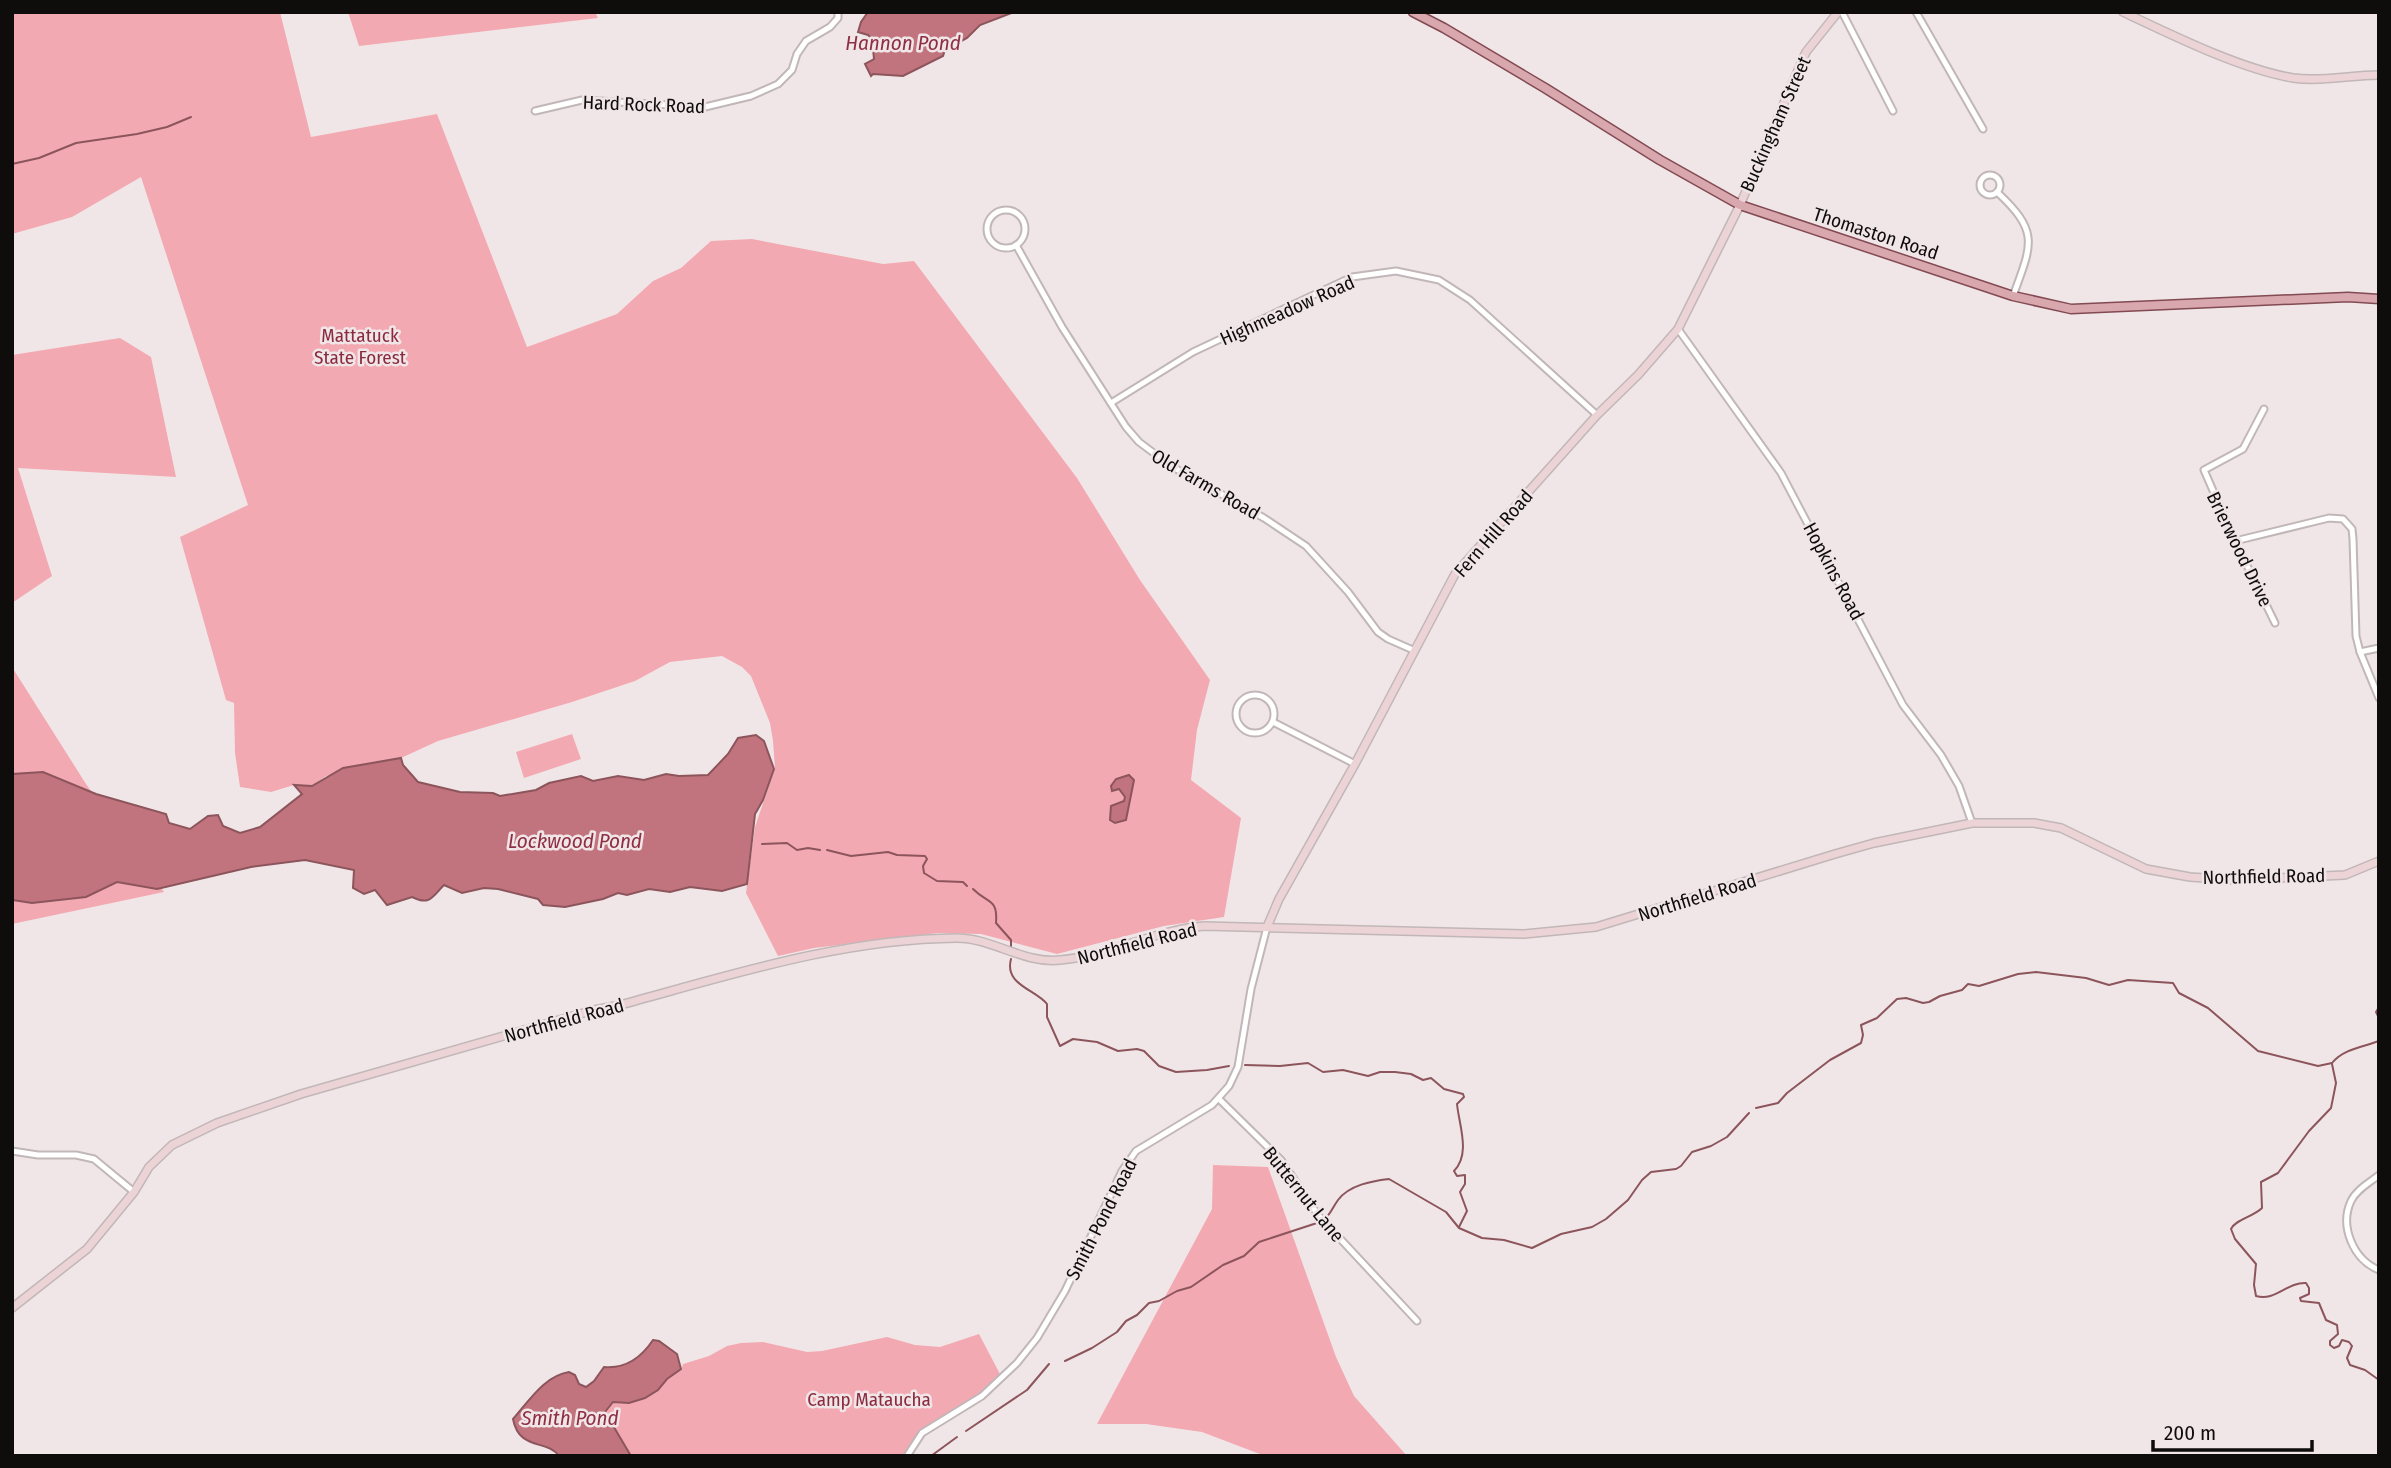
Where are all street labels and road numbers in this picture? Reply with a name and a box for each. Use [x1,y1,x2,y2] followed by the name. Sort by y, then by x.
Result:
[1735,52,1816,196] street label: Buckingham Street
[582,91,706,118] street label: Hard Rock Road
[1810,202,1941,265] street label: Thomaston Road
[1216,270,1358,350] street label: Highmeadow Road
[1148,444,1264,525] street label: Old Farms Road
[1449,485,1538,582] street label: Fern Hill Road
[2202,488,2277,610] street label: Brierwood Drive
[1798,518,1869,624] street label: Hopkins Road
[2202,864,2326,889] street label: Northfield Road
[1635,869,1759,926] street label: Northfield Road
[1075,917,1199,969] street label: Northfield Road
[502,993,626,1047] street label: Northfield Road
[1258,1142,1349,1247] street label: Butternut Lane
[1061,1155,1142,1284] street label: Smith Pond Road

